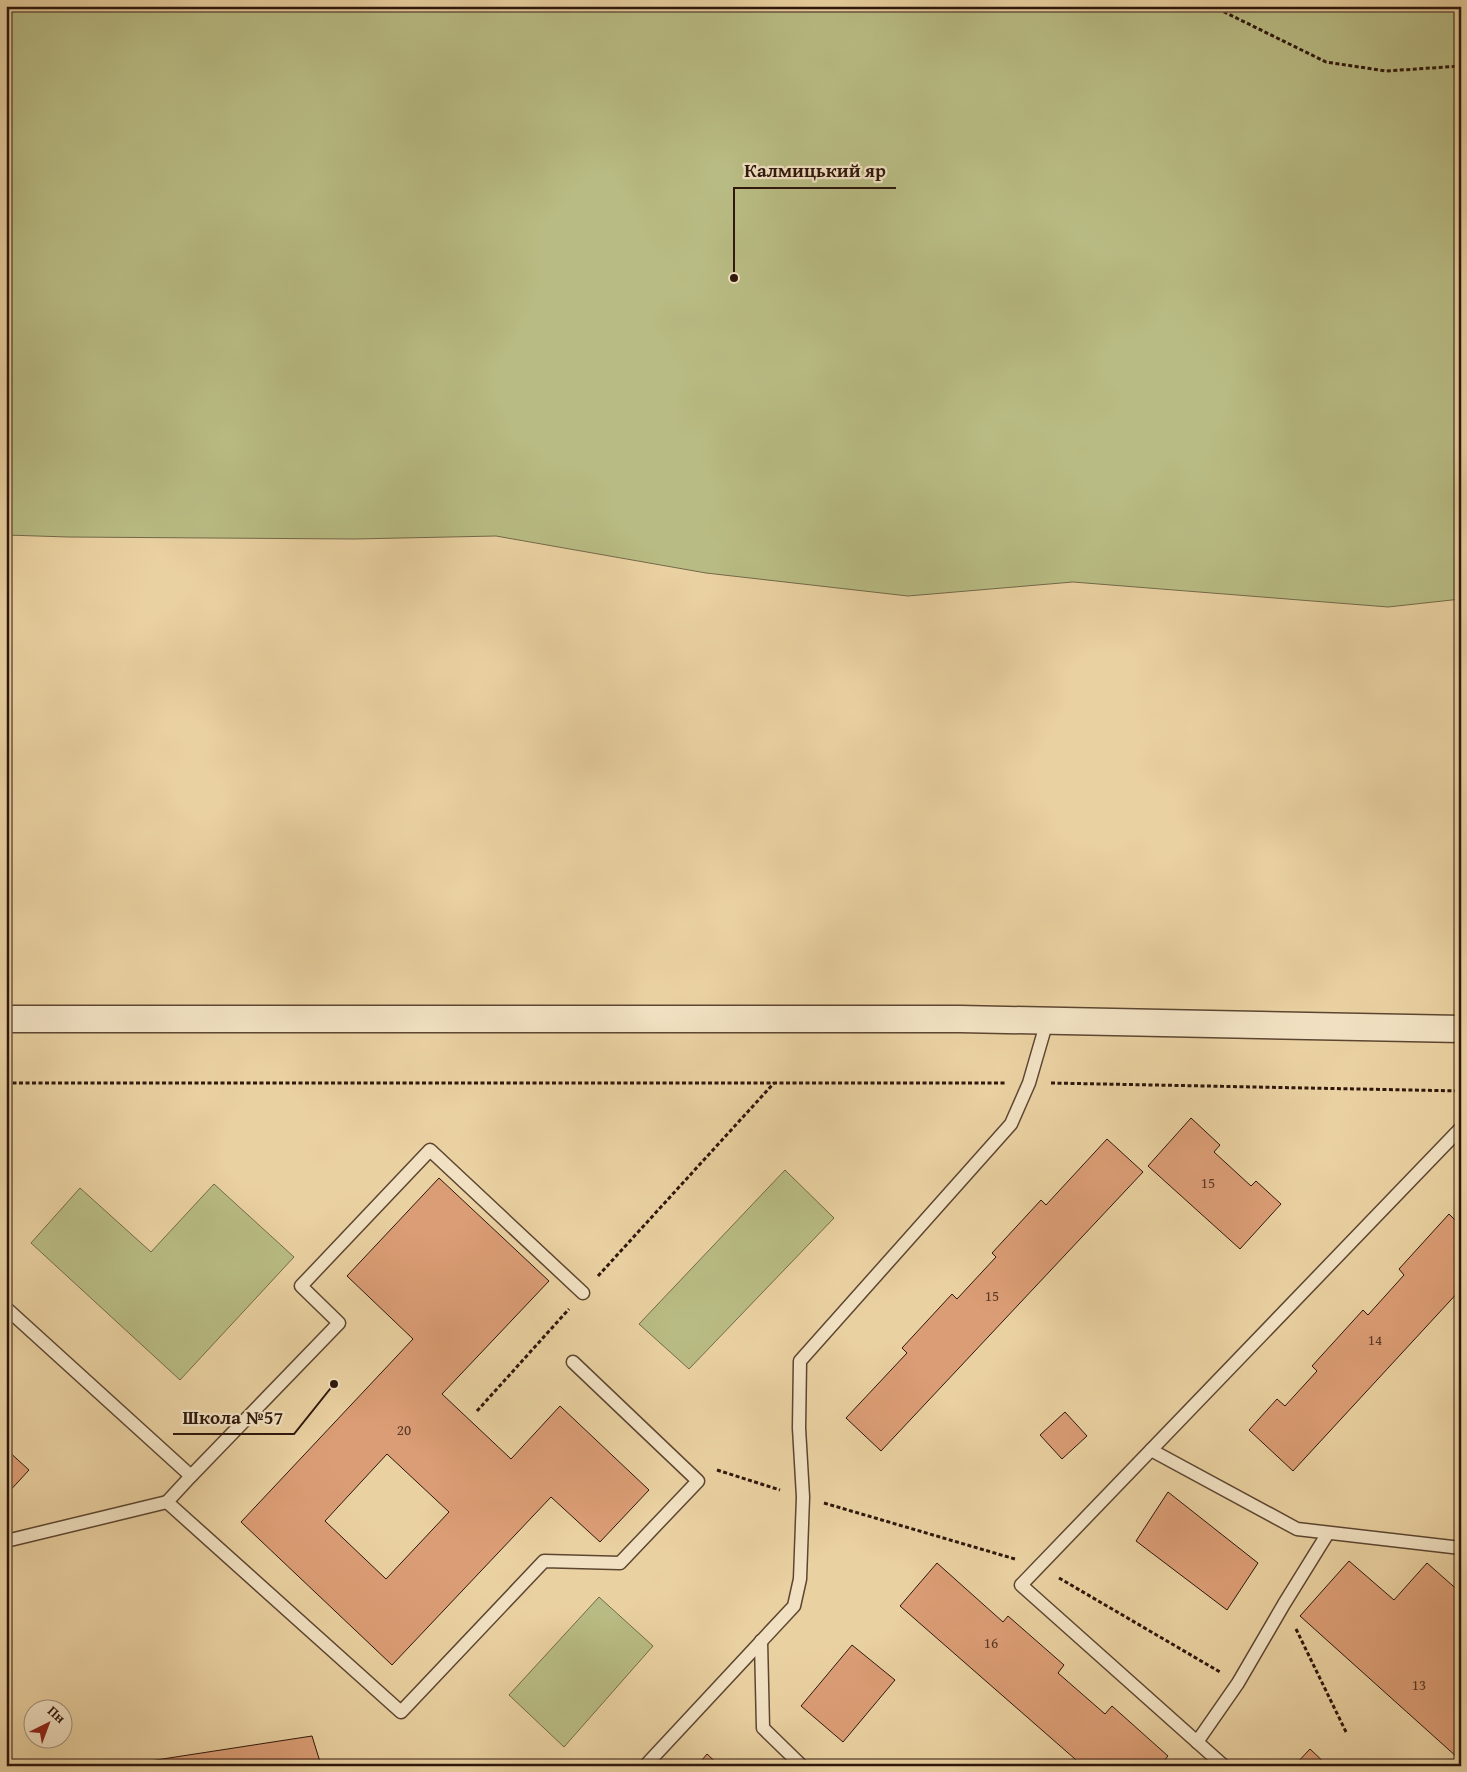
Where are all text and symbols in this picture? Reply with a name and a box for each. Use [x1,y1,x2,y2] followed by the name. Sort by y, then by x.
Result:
[734,154,896,188] callout: Калмицький яр
[744,156,886,184] text: Калмицький яр
[1201,1172,1215,1193] house number: 15
[985,1285,999,1306] house number: 15
[1368,1329,1382,1350] house number: 14
[173,1400,294,1434] callout: Школа №57
[183,1403,284,1431] text: Школа №57
[397,1419,411,1440] house number: 20
[984,1632,998,1653] house number: 16
[1412,1674,1426,1695] house number: 13
[22,1700,72,1750] north arrow
[43,1701,70,1728] text: Пн

